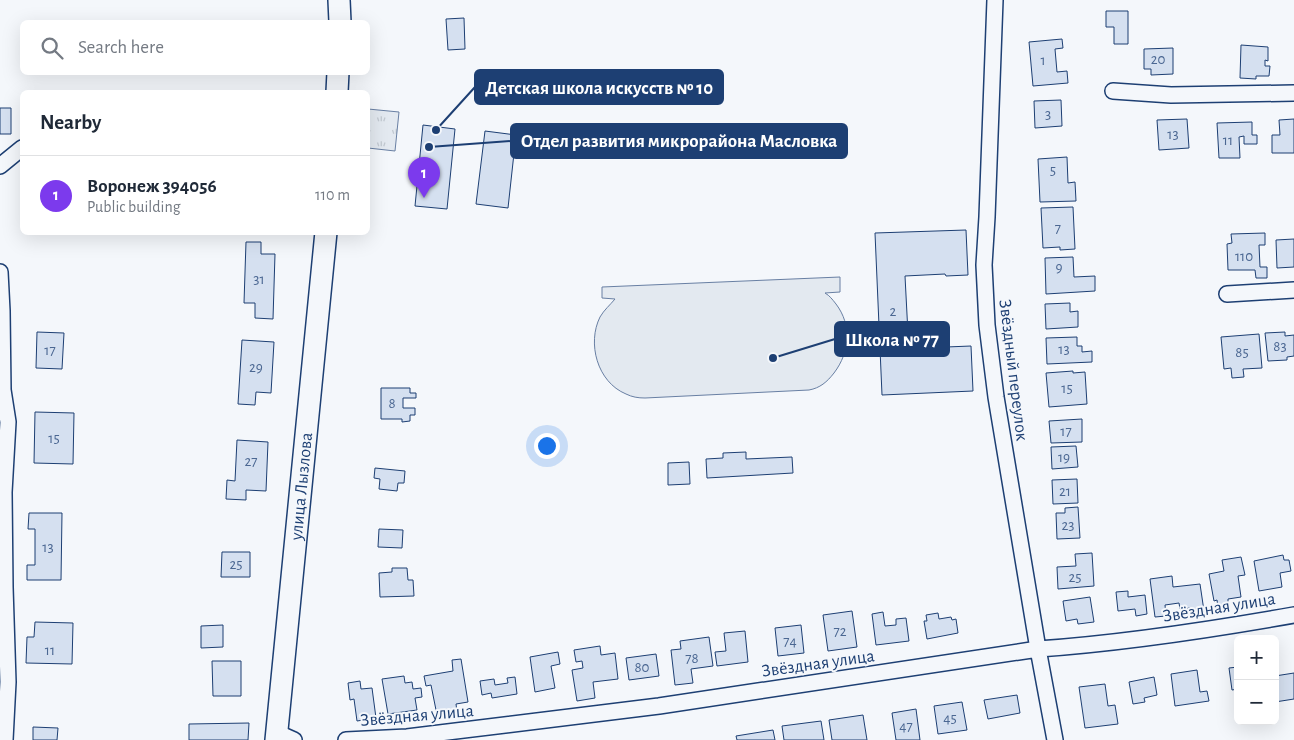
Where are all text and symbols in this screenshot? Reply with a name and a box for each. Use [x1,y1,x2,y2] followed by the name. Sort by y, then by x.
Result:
[20,20,370,75] search box
[38,34,66,62] icon: search
[78,38,164,57] text: Search here
[1151,52,1165,67] house number: 20
[1040,53,1046,68] house number: 1
[475,70,723,104] callout: Детская школа искусств № 10
[485,79,713,98] text: Детская школа искусств № 10
[1045,107,1051,122] house number: 3
[40,112,101,133] text: Nearby
[511,124,847,158] callout: Отдел развития микрорайона Масловка
[1167,127,1179,142] house number: 13
[521,132,837,151] text: Отдел развития микрорайона Масловка
[1223,133,1233,148] house number: 11
[408,157,440,198] pin: 1
[1050,163,1056,178] house number: 5
[87,177,217,196] text: Воронеж 394056
[53,187,59,203] text: 1
[315,187,350,203] text: 110 m
[87,199,181,215] text: Public building
[1055,221,1061,236] house number: 7
[1235,249,1253,264] house number: 110
[1055,260,1063,275] house number: 9
[253,272,265,287] house number: 31
[995,298,1031,443] street label: Звёздный переулок
[890,304,897,319] house number: 2
[835,322,949,356] callout: Школа № 77
[845,331,939,350] text: Школа № 77
[1273,339,1287,354] house number: 83
[1058,342,1070,357] house number: 13
[44,343,56,358] house number: 17
[1235,345,1249,360] house number: 85
[249,360,263,375] house number: 29
[1061,381,1073,396] house number: 15
[388,396,396,411] house number: 8
[1060,424,1072,439] house number: 17
[48,431,60,446] house number: 15
[288,432,316,542] street label: улица Лызлова
[534,433,560,459] your location
[1058,450,1070,465] house number: 19
[244,454,258,469] house number: 27
[1059,484,1071,499] house number: 21
[1061,518,1075,533] house number: 23
[42,540,54,555] house number: 13
[229,557,243,572] house number: 25
[1068,570,1082,585] house number: 25
[1162,590,1277,626] street label: Звёздная улица
[833,624,847,639] house number: 72
[783,634,797,649] house number: 74
[1234,635,1279,725] map controls
[1234,635,1279,680] button: +
[45,643,55,658] house number: 11
[761,647,876,681] street label: Звёздная улица
[685,651,699,666] house number: 78
[634,660,650,675] house number: 80
[1234,680,1279,725] button: −
[360,702,475,730] street label: Звёздная улица
[943,711,957,726] house number: 45
[899,719,913,734] house number: 47

